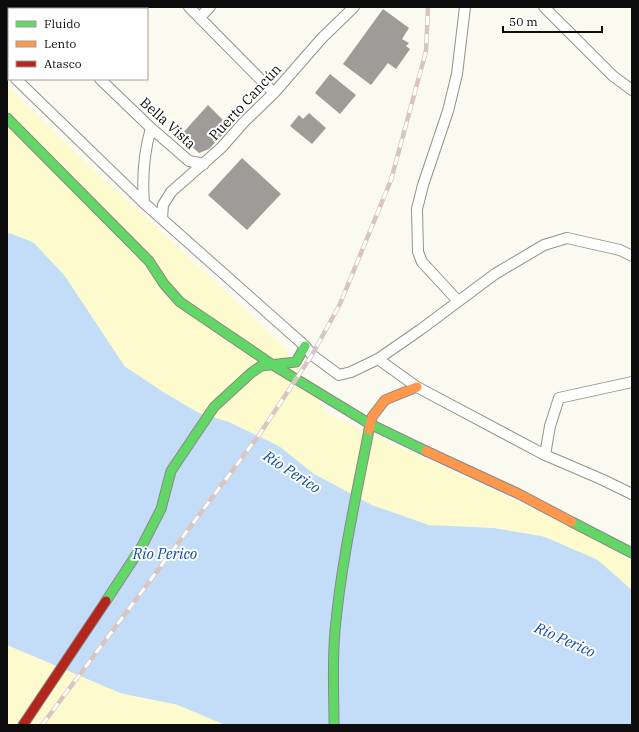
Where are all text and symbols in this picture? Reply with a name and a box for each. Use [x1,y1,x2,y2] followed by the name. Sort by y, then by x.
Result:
[8,8,148,80] legend
[503,8,602,34] scale bar
[509,14,538,29] text: 50 m
[44,16,81,31] text: Fluido
[44,36,76,51] text: Lento
[44,56,82,71] text: Atasco
[205,60,285,144] street label: Puerto Cancún
[136,93,200,153] street label: Bella Vista
[259,446,324,497] water label: Río Perico
[132,544,197,563] water label: Rio Perico
[531,617,599,661] water label: Río Perico

